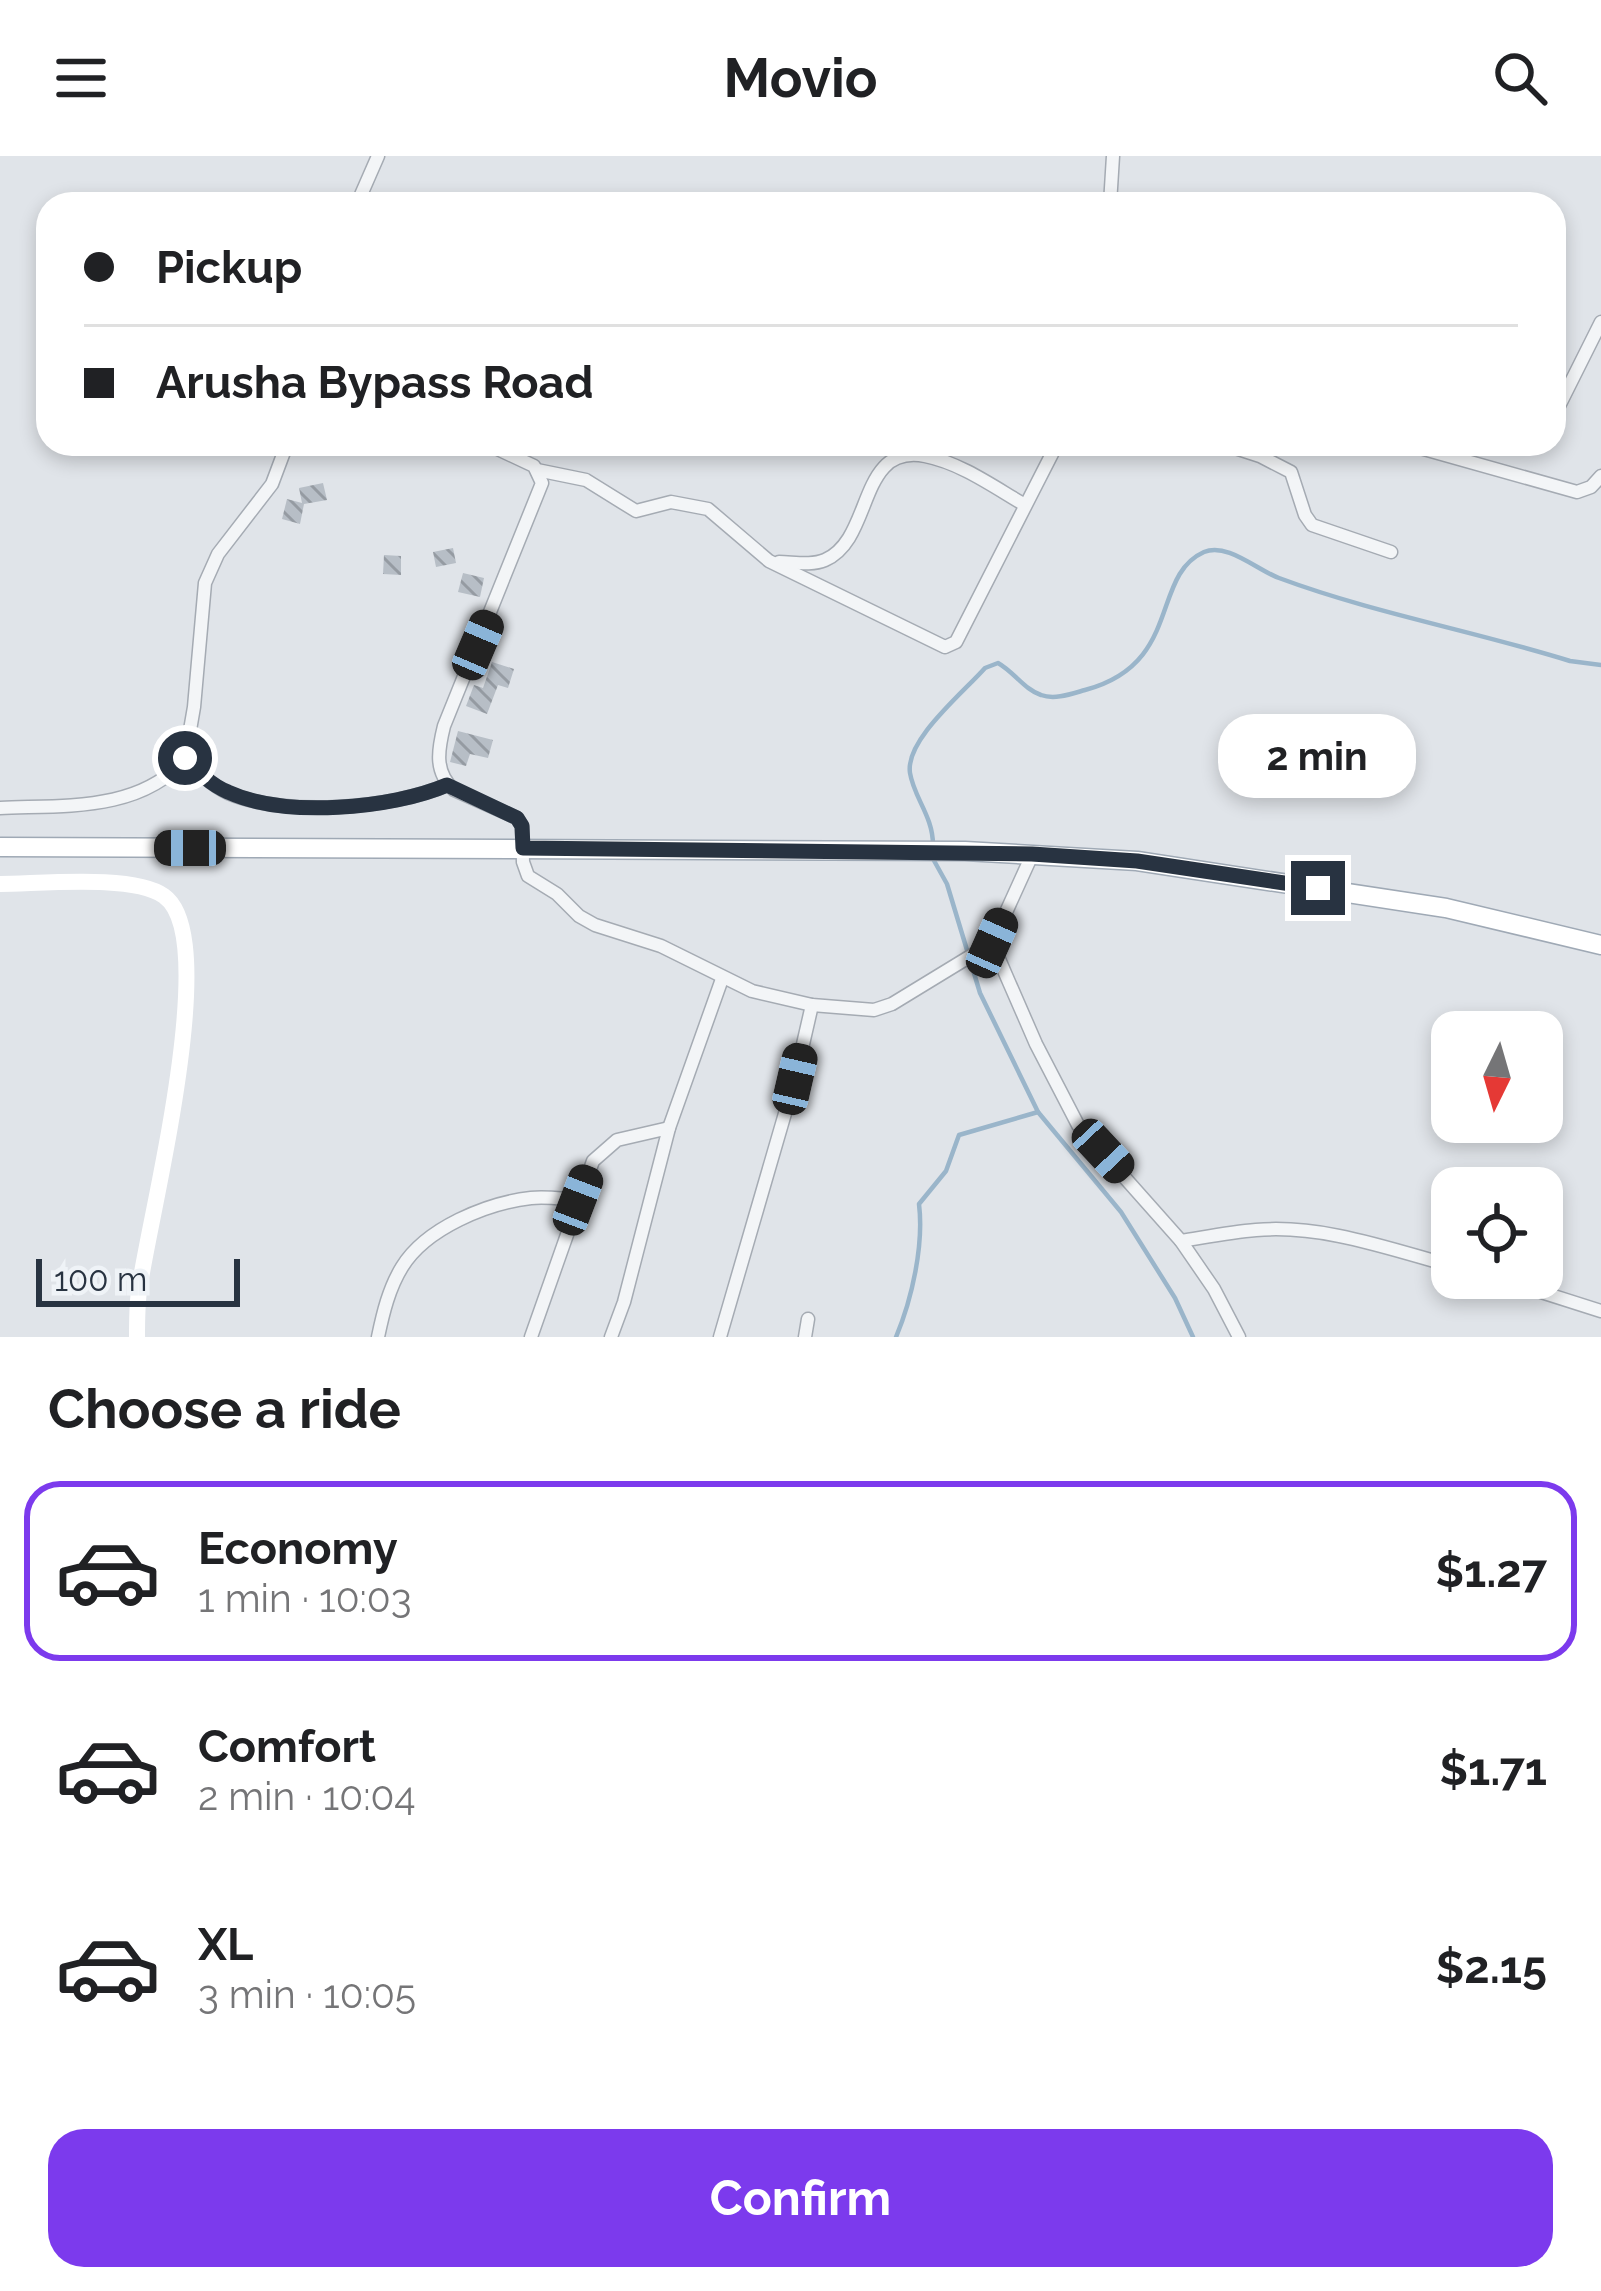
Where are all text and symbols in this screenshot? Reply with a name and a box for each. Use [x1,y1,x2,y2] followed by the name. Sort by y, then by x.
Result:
[48,45,114,111] icon: menu
[1487,45,1553,111] icon: search
[723,46,878,110] text: Movio
[156,241,302,294] text: Pickup
[156,356,593,409] text: Arusha Bypass Road
[447,605,509,685] car
[1219,714,1417,798] callout: 2 min
[158,731,212,785] route start
[1266,733,1368,779] text: 2 min
[154,830,226,866] car
[1291,861,1345,915] route end
[961,903,1023,983] car
[1431,1011,1563,1143] north arrow
[1431,1011,1563,1299] map controls
[769,1040,821,1118] car
[1065,1112,1141,1190] car
[548,1160,608,1240] car
[1431,1167,1563,1299] button: locate
[36,1253,240,1306] scale bar
[54,1260,147,1299] text: 100 m
[48,1377,401,1441] text: Choose a ride
[54,1517,162,1625] icon: car
[198,1522,398,1575] text: Economy
[1435,1545,1547,1598] text: $1.27
[198,1575,412,1621] text: 1 min · 10:03
[54,1715,162,1823] icon: car
[198,1720,376,1773] text: Comfort
[1440,1743,1547,1796] text: $1.71
[198,1773,416,1819] text: 2 min · 10:04
[54,1913,162,2021] icon: car
[198,1918,253,1971] text: XL
[1436,1941,1547,1994] text: $2.15
[198,1971,416,2017] text: 3 min · 10:05
[48,2129,1553,2267] button: Confirm

